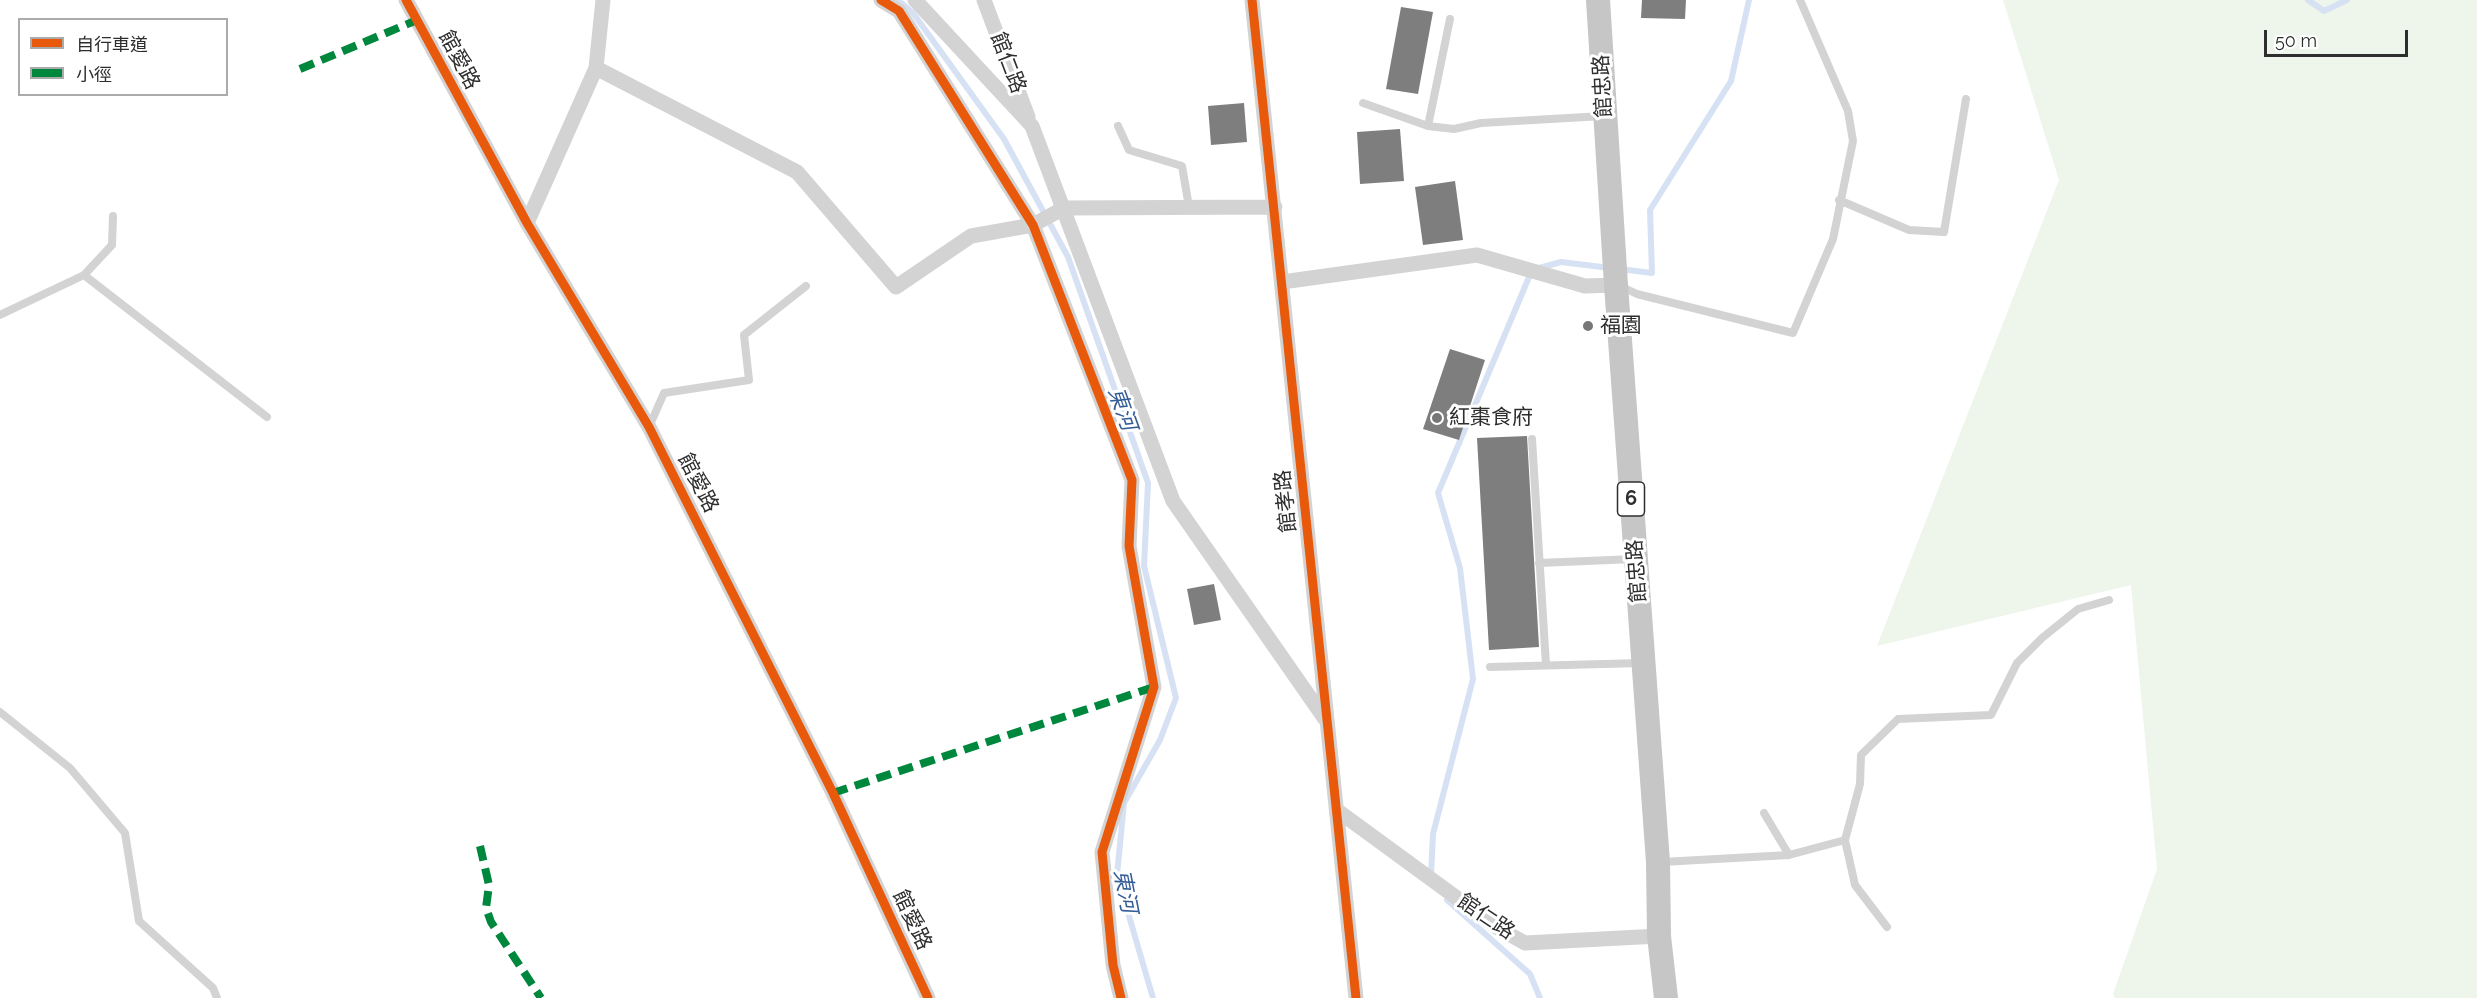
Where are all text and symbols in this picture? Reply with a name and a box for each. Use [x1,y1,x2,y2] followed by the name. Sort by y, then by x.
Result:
[18,18,228,96] legend
[2267,18,2411,56] scale bar
[433,26,485,94] street label: 館愛路
[985,29,1031,97] street label: 館仁路
[2275,30,2317,51] text: 50 m
[76,34,148,55] text: 自行車道
[1589,54,1617,118] street label: 館忠路
[76,64,112,85] text: 小徑
[1600,313,1642,339] place label: 福園
[1581,319,1595,333] marker: 福園
[1102,384,1142,434] water label: 東河
[1449,405,1533,431] place label: 紅棗食府
[1430,411,1444,425] marker: 紅棗食府
[672,449,724,517] street label: 館愛路
[1270,468,1302,534] street label: 館孝路
[1618,482,1644,516] road number: 6
[1622,539,1652,603] street label: 館忠路
[1108,867,1142,915] water label: 東河
[887,886,937,954] street label: 館愛路
[1453,889,1519,945] street label: 館仁路

